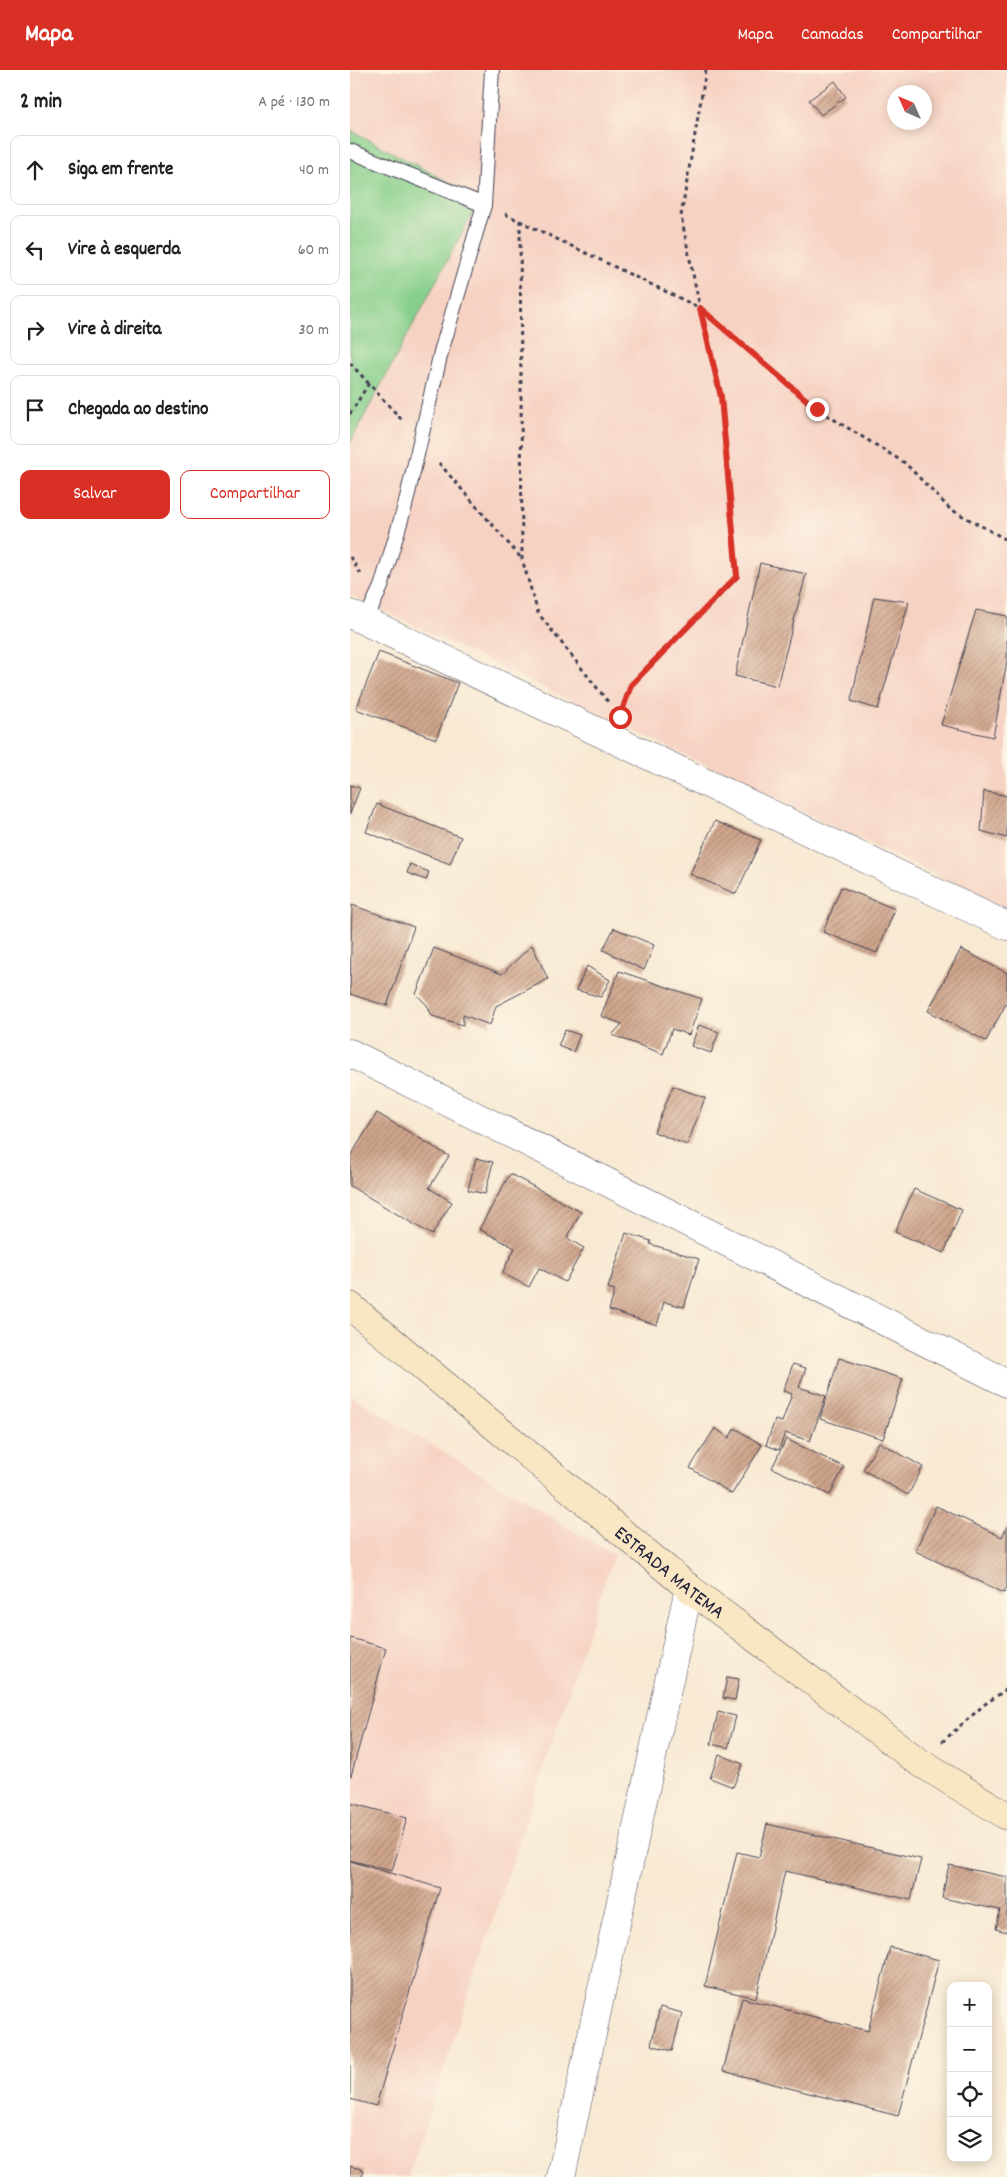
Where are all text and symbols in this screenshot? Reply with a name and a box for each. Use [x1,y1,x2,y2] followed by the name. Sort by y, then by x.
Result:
[25,18,73,52] text: Mapa
[737,23,773,48] text: Mapa
[801,23,864,48] text: Camadas
[892,23,982,48] text: Compartilhar
[887,85,932,130] north arrow
[20,88,62,118] text: 2 min
[258,91,330,114] text: A pé · 130 m
[21,156,49,184] icon: ahead
[68,157,173,184] text: Siga em frente
[299,159,329,182] text: 40 m
[21,236,49,264] icon: left
[68,237,180,264] text: Vire à esquerda
[298,239,329,262] text: 60 m
[21,316,49,344] icon: right
[68,317,161,344] text: Vire à direita
[299,319,329,342] text: 30 m
[21,396,49,424] icon: arrive
[68,397,209,424] text: Chegada ao destino
[806,398,829,421] route end
[20,470,170,519] button: Salvar
[180,470,330,519] button: Compartilhar
[609,706,632,729] route start
[607,1520,730,1627] street label: ESTRADA MATEMA
[947,1982,992,2162] map controls
[947,1982,992,2027] button: +
[947,2027,992,2072] button: −
[947,2072,992,2117] button: locate
[947,2117,992,2162] button: layers

